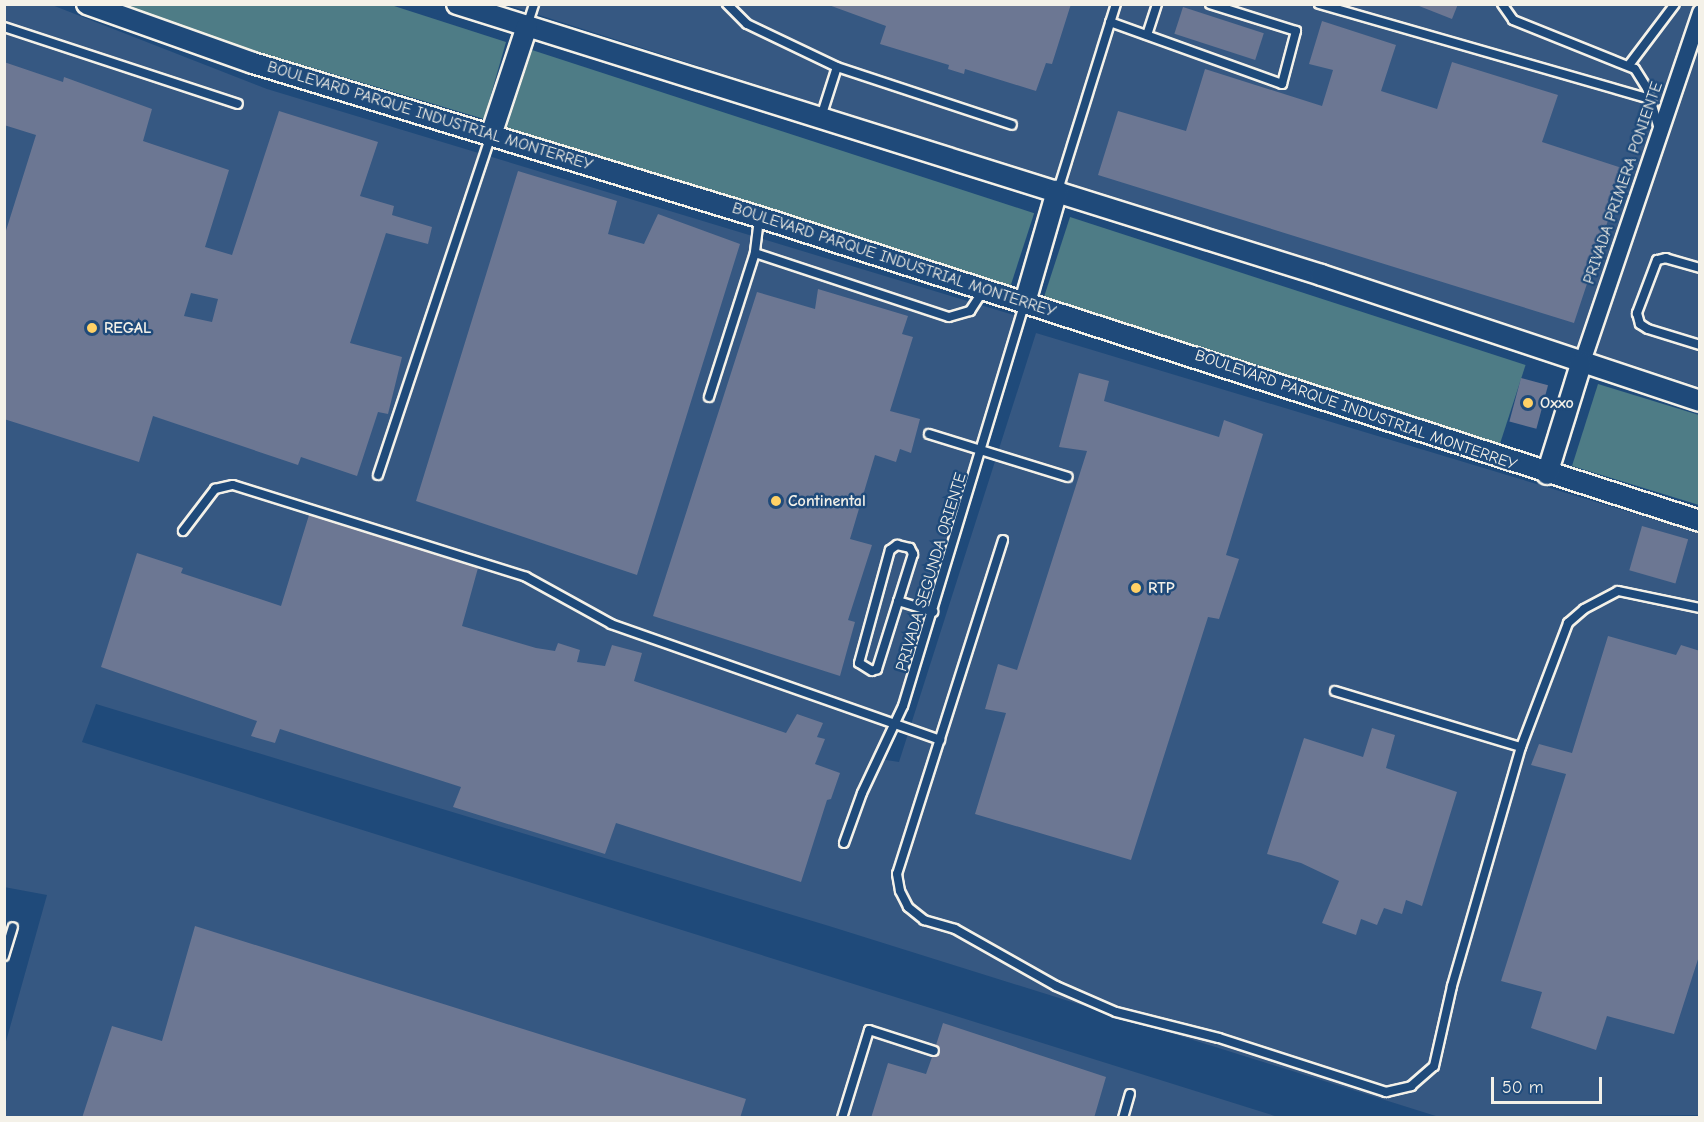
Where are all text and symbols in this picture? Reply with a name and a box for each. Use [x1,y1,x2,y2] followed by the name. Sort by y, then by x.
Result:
[265,57,595,175] street label: BOULEVARD PARQUE INDUSTRIAL MONTERREY
[1579,79,1667,287] street label: PRIVADA PRIMERA PONIENTE
[730,198,1058,322] street label: BOULEVARD PARQUE INDUSTRIAL MONTERREY
[104,318,151,338] place label: REGAL
[85,321,99,335] marker: REGAL
[1193,346,1519,474] street label: BOULEVARD PARQUE INDUSTRIAL MONTERREY
[1540,393,1574,413] place label: Oxxo
[1521,396,1535,410] marker: Oxxo
[892,470,970,674] street label: PRIVADA SEGUNDA ORIENTE
[788,491,866,511] place label: Continental
[769,494,783,508] marker: Continental
[1148,578,1175,598] place label: RTP
[1129,581,1143,595] marker: RTP
[1494,1065,1605,1103] scale bar
[1502,1077,1544,1098] text: 50 m

